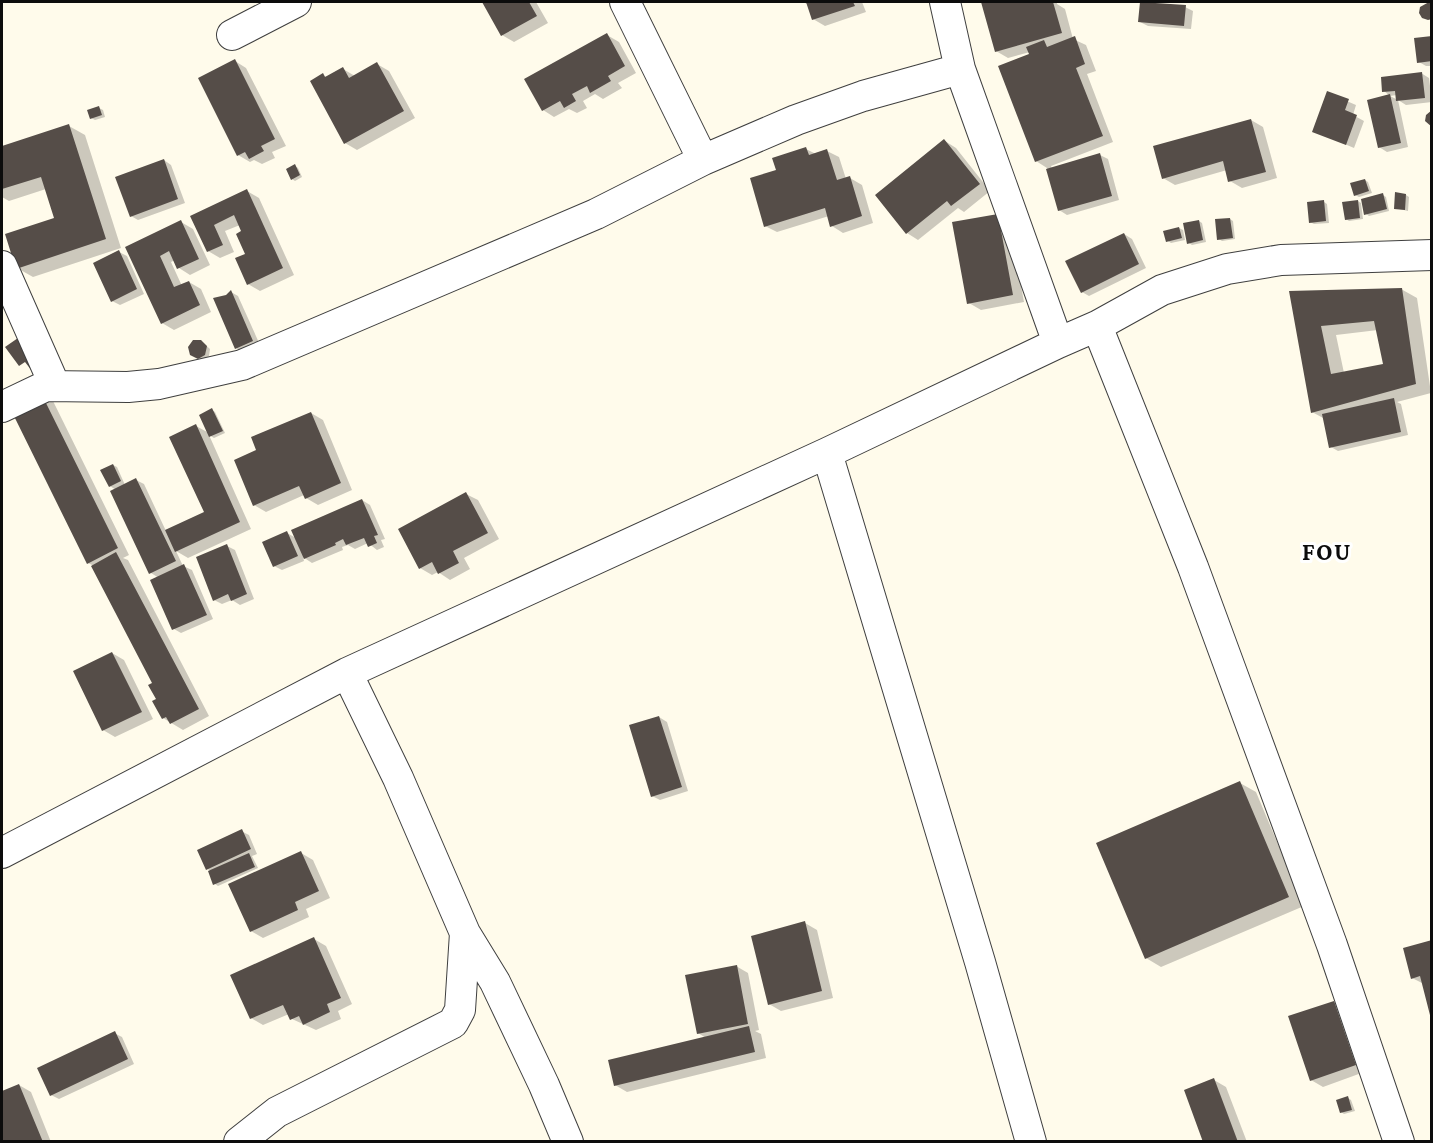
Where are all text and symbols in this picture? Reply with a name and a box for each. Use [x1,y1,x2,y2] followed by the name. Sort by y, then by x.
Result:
[1302,538,1352,565] district label: FOU

